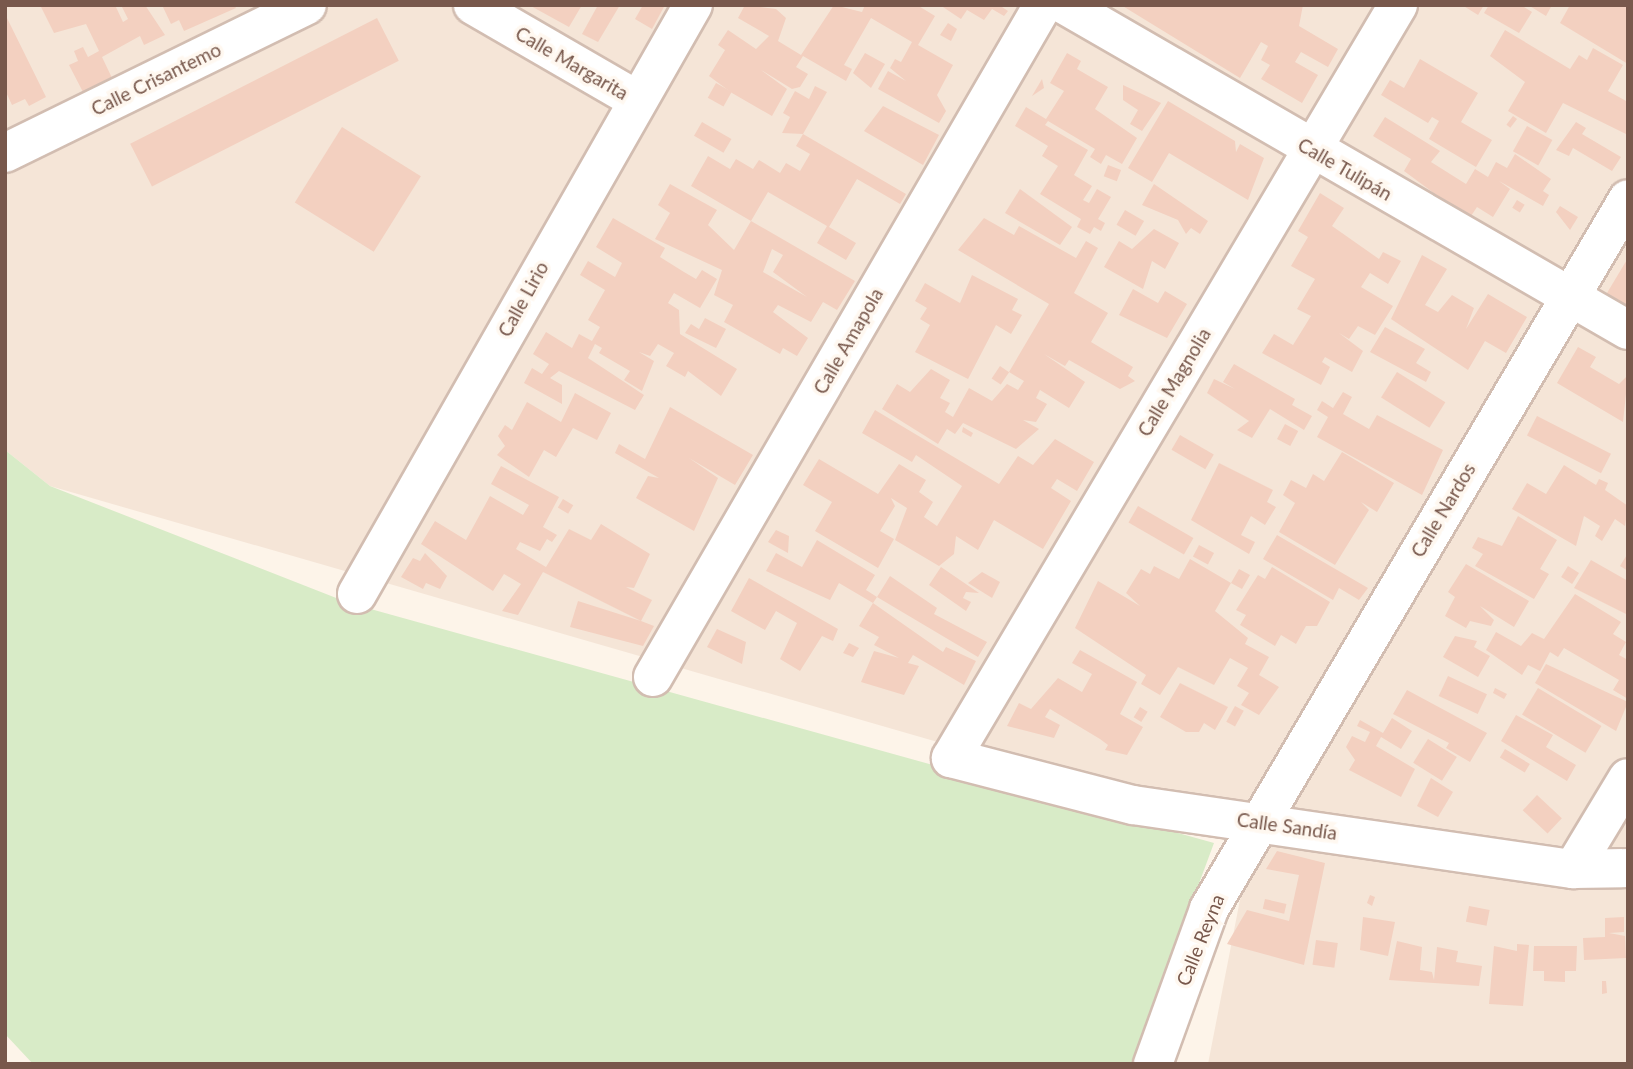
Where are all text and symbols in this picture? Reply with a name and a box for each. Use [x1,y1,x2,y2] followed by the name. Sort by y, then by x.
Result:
[512,21,632,105] street label: Calle Margarita
[87,38,225,120] street label: Calle Crisantemo
[1294,133,1396,205] street label: Calle Tulipán
[493,257,553,341] street label: Calle Lirio
[808,284,888,398] street label: Calle Amapola
[1133,324,1215,440] street label: Calle Magnolia
[1406,459,1480,561] street label: Calle Nardos
[1235,808,1339,844] street label: Calle Sandía
[1171,891,1229,989] street label: Calle Reyna

